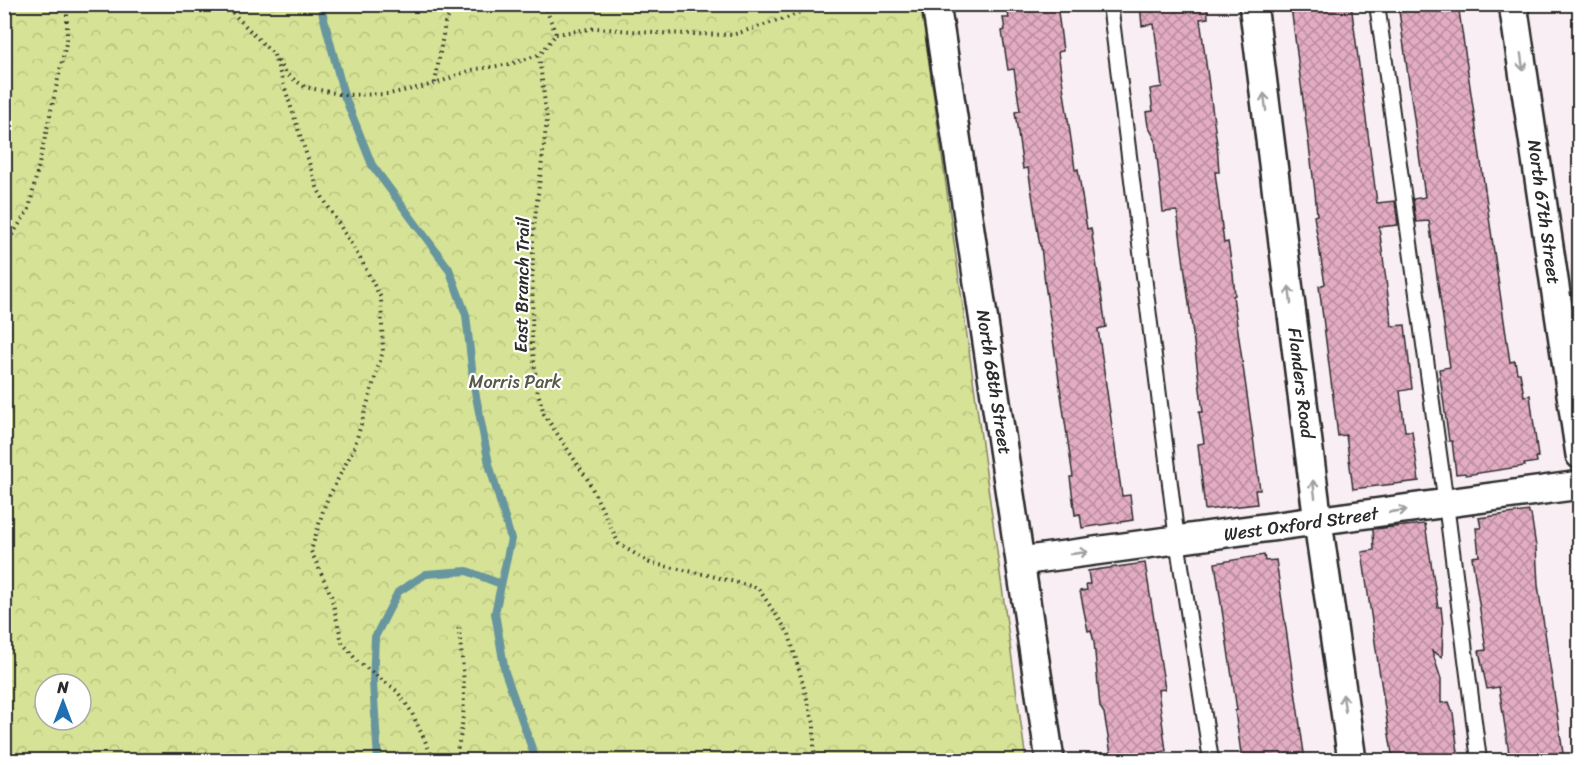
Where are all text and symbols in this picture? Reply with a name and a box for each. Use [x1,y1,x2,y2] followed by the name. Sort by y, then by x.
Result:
[1516,52,1527,72] one-way arrow
[1260,92,1271,112] one-way arrow
[1518,138,1570,287] street label: North 67th Street
[505,216,539,353] street label: East Branch Trail
[1284,286,1295,306] one-way arrow
[967,307,1021,457] street label: North 68th Street
[1278,326,1324,442] street label: Flanders Road
[469,366,562,398] park label: Morris Park
[1308,479,1319,499] one-way arrow
[1222,497,1381,551] street label: West Oxford Street
[1387,505,1407,516] one-way arrow
[1069,548,1089,559] one-way arrow
[33,672,93,732] north arrow
[56,673,69,702] text: N
[1339,693,1350,713] one-way arrow

